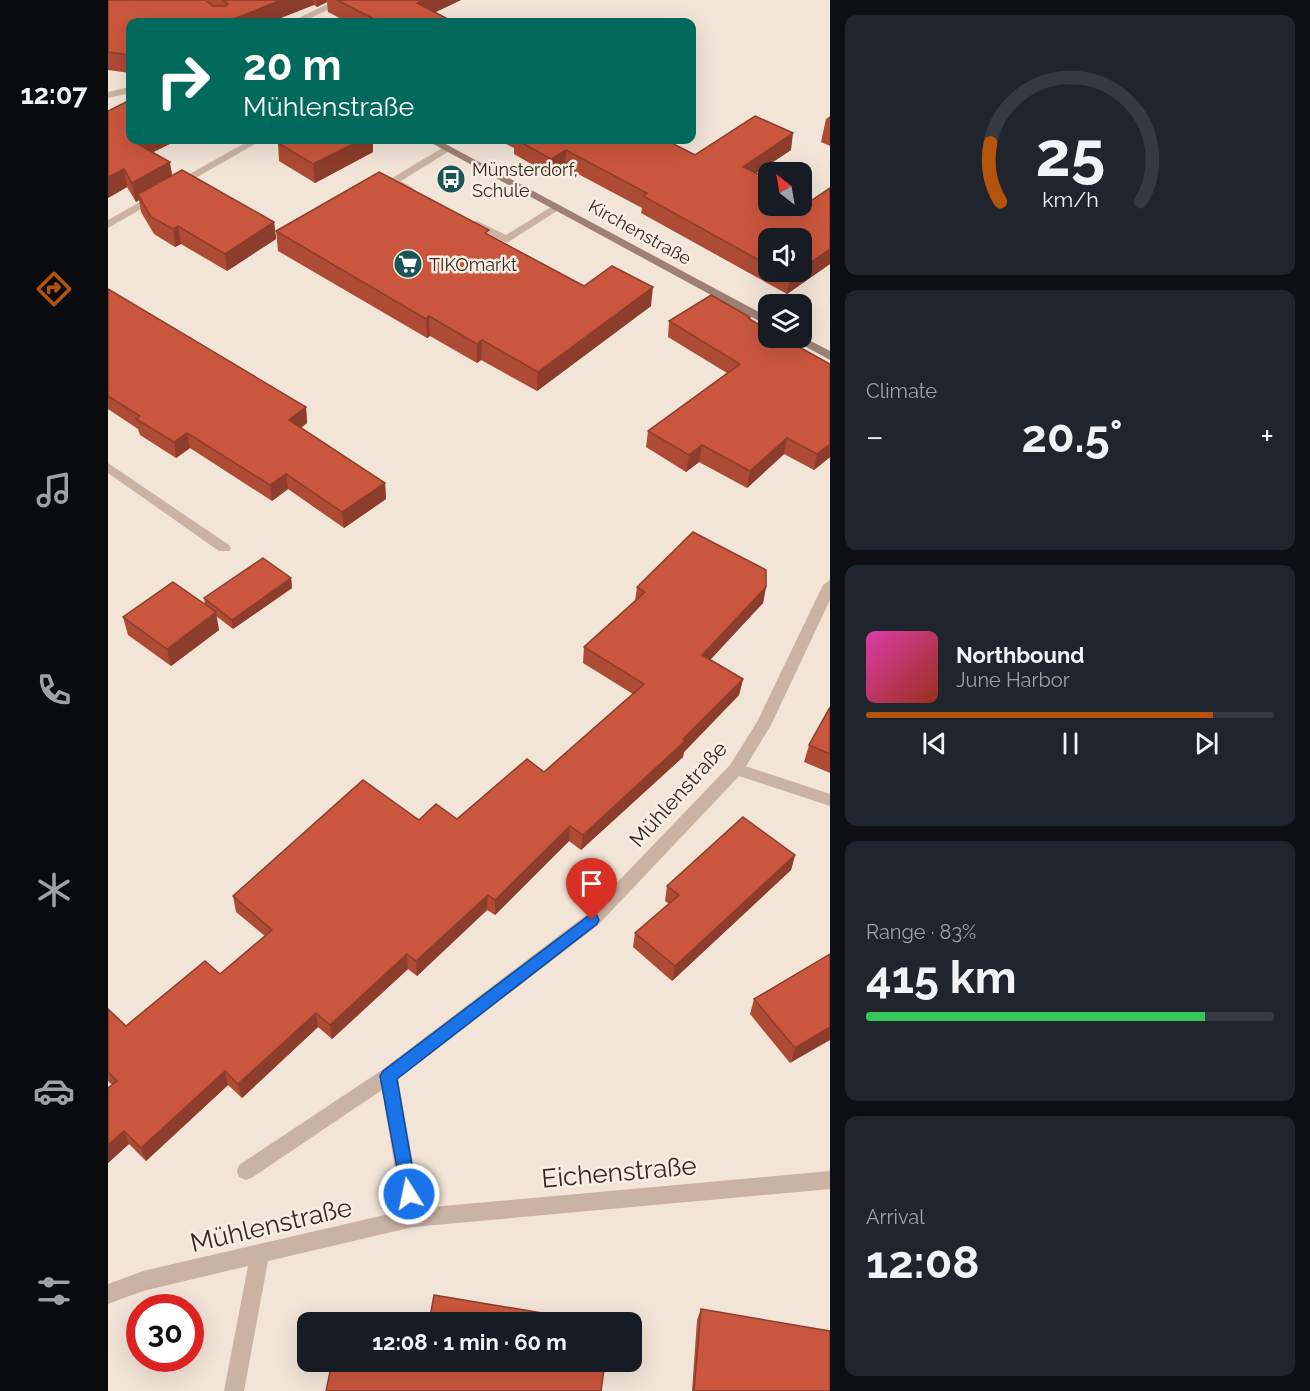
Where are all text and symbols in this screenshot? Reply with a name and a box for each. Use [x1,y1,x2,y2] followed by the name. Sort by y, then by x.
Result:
[243,41,342,90] text: 20 m
[144,42,222,120] icon: right
[21,79,87,110] text: 12:07
[243,91,414,122] text: Mühlenstraße
[1035,117,1105,191] text: 25
[472,159,578,201] place label: Münsterdorf, Schule
[758,162,812,216] north arrow
[758,162,812,348] map controls
[435,163,467,195] bus stop icon: Münsterdorf, Schule
[1042,187,1098,212] text: km/h
[585,195,695,269] street label: Kirchenstraße
[758,228,812,282] button: sound
[392,248,424,280] supermarket icon: TIKOmarkt
[429,254,517,275] place label: TIKOmarkt
[33,268,75,310] icon: directions
[758,294,812,348] button: layers
[866,379,937,403] text: Climate
[1022,410,1122,463] text: 20.5°
[866,417,884,456] text: −
[1260,417,1274,456] text: +
[33,469,75,511] icon: music
[956,642,1085,668] text: Northbound
[956,668,1070,692] text: June Harbor
[33,669,75,711] icon: phone
[918,727,951,760] icon: previous
[1054,727,1087,760] icon: pause
[1190,727,1223,760] icon: next
[624,736,732,852] street label: Mühlenstraße
[566,858,617,920] pin
[575,867,608,900] icon: arrive
[33,869,75,911] icon: climate
[866,920,976,944] text: Range · 83%
[866,951,1017,1004] text: 415 km
[33,1070,75,1112] icon: car
[540,1150,698,1194] street label: Eichenstraße
[377,1162,441,1226] position arrow
[187,1192,355,1258] street label: Mühlenstraße
[866,1205,925,1229] text: Arrival
[866,1236,980,1289] text: 12:08
[33,1270,75,1312] icon: filters
[126,1294,204,1372] speed limit sign: 30
[372,1329,567,1355] text: 12:08 · 1 min · 60 m

